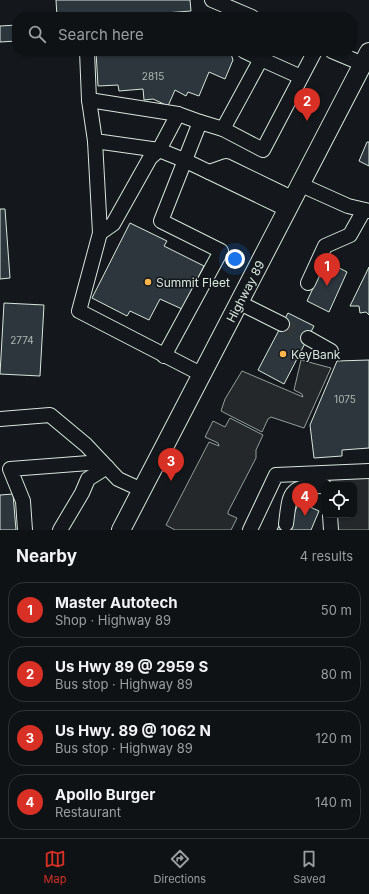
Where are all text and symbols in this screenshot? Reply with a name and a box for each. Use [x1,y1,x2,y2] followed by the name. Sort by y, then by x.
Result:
[12,12,357,56] search box
[26,23,48,45] icon: search
[58,25,144,44] text: Search here
[142,70,164,82] house number: 2815
[294,88,320,121] pin: 2
[225,249,245,269] your location
[314,253,340,286] pin: 1
[223,258,267,325] street label: Highway 89
[156,275,230,290] place label: Summit Fleet
[143,277,153,287] marker: Summit Fleet
[10,334,34,346] house number: 2774
[291,347,341,362] place label: KeyBank
[278,349,288,359] marker: KeyBank
[334,393,356,405] house number: 1075
[158,448,184,481] pin: 3
[321,482,357,518] map controls
[321,482,357,518] button: locate
[292,483,318,516] pin: 4
[16,546,77,566] text: Nearby
[300,548,353,564] text: 4 results
[55,593,178,612] text: Master Autotech
[27,602,33,618] text: 1
[321,602,352,618] text: 50 m
[55,612,171,628] text: Shop · Highway 89
[55,657,208,676] text: Us Hwy 89 @ 2959 S
[26,666,34,682] text: 2
[321,666,352,682] text: 80 m
[55,676,193,692] text: Bus stop · Highway 89
[55,721,211,740] text: Us Hwy. 89 @ 1062 N
[26,730,34,746] text: 3
[316,730,352,746] text: 120 m
[55,740,193,756] text: Bus stop · Highway 89
[55,785,155,804] text: Apollo Burger
[26,794,34,810] text: 4
[315,794,352,810] text: 140 m
[55,804,121,820] text: Restaurant
[44,848,66,886] tab: Map
[154,848,206,886] tab: Directions
[293,848,325,886] tab: Saved

